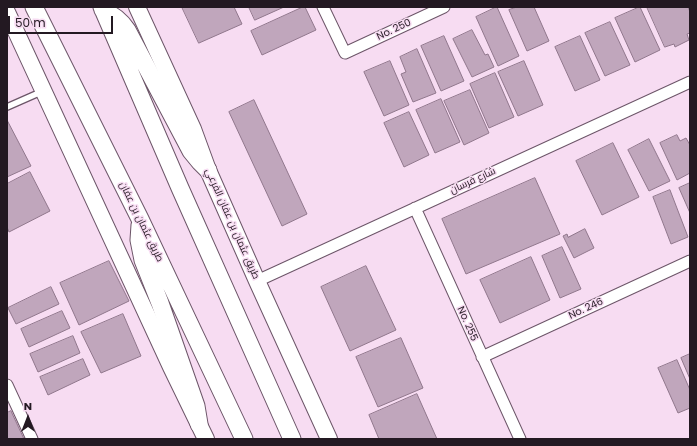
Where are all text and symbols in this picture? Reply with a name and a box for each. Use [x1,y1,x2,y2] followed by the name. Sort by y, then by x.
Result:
[10,8,115,34] scale bar
[15,14,46,31] text: 50 m
[375,17,413,43] street label: No. 250
[448,165,498,197] street label: شارع فرسان
[202,167,262,281] street label: طريق عثمان بن عفان الفرعي
[116,180,166,264] street label: طريق عثمان بن عفان
[567,296,605,322] street label: No. 246
[454,305,480,343] street label: No. 255
[8,398,48,438] north arrow
[24,398,32,414] text: N

